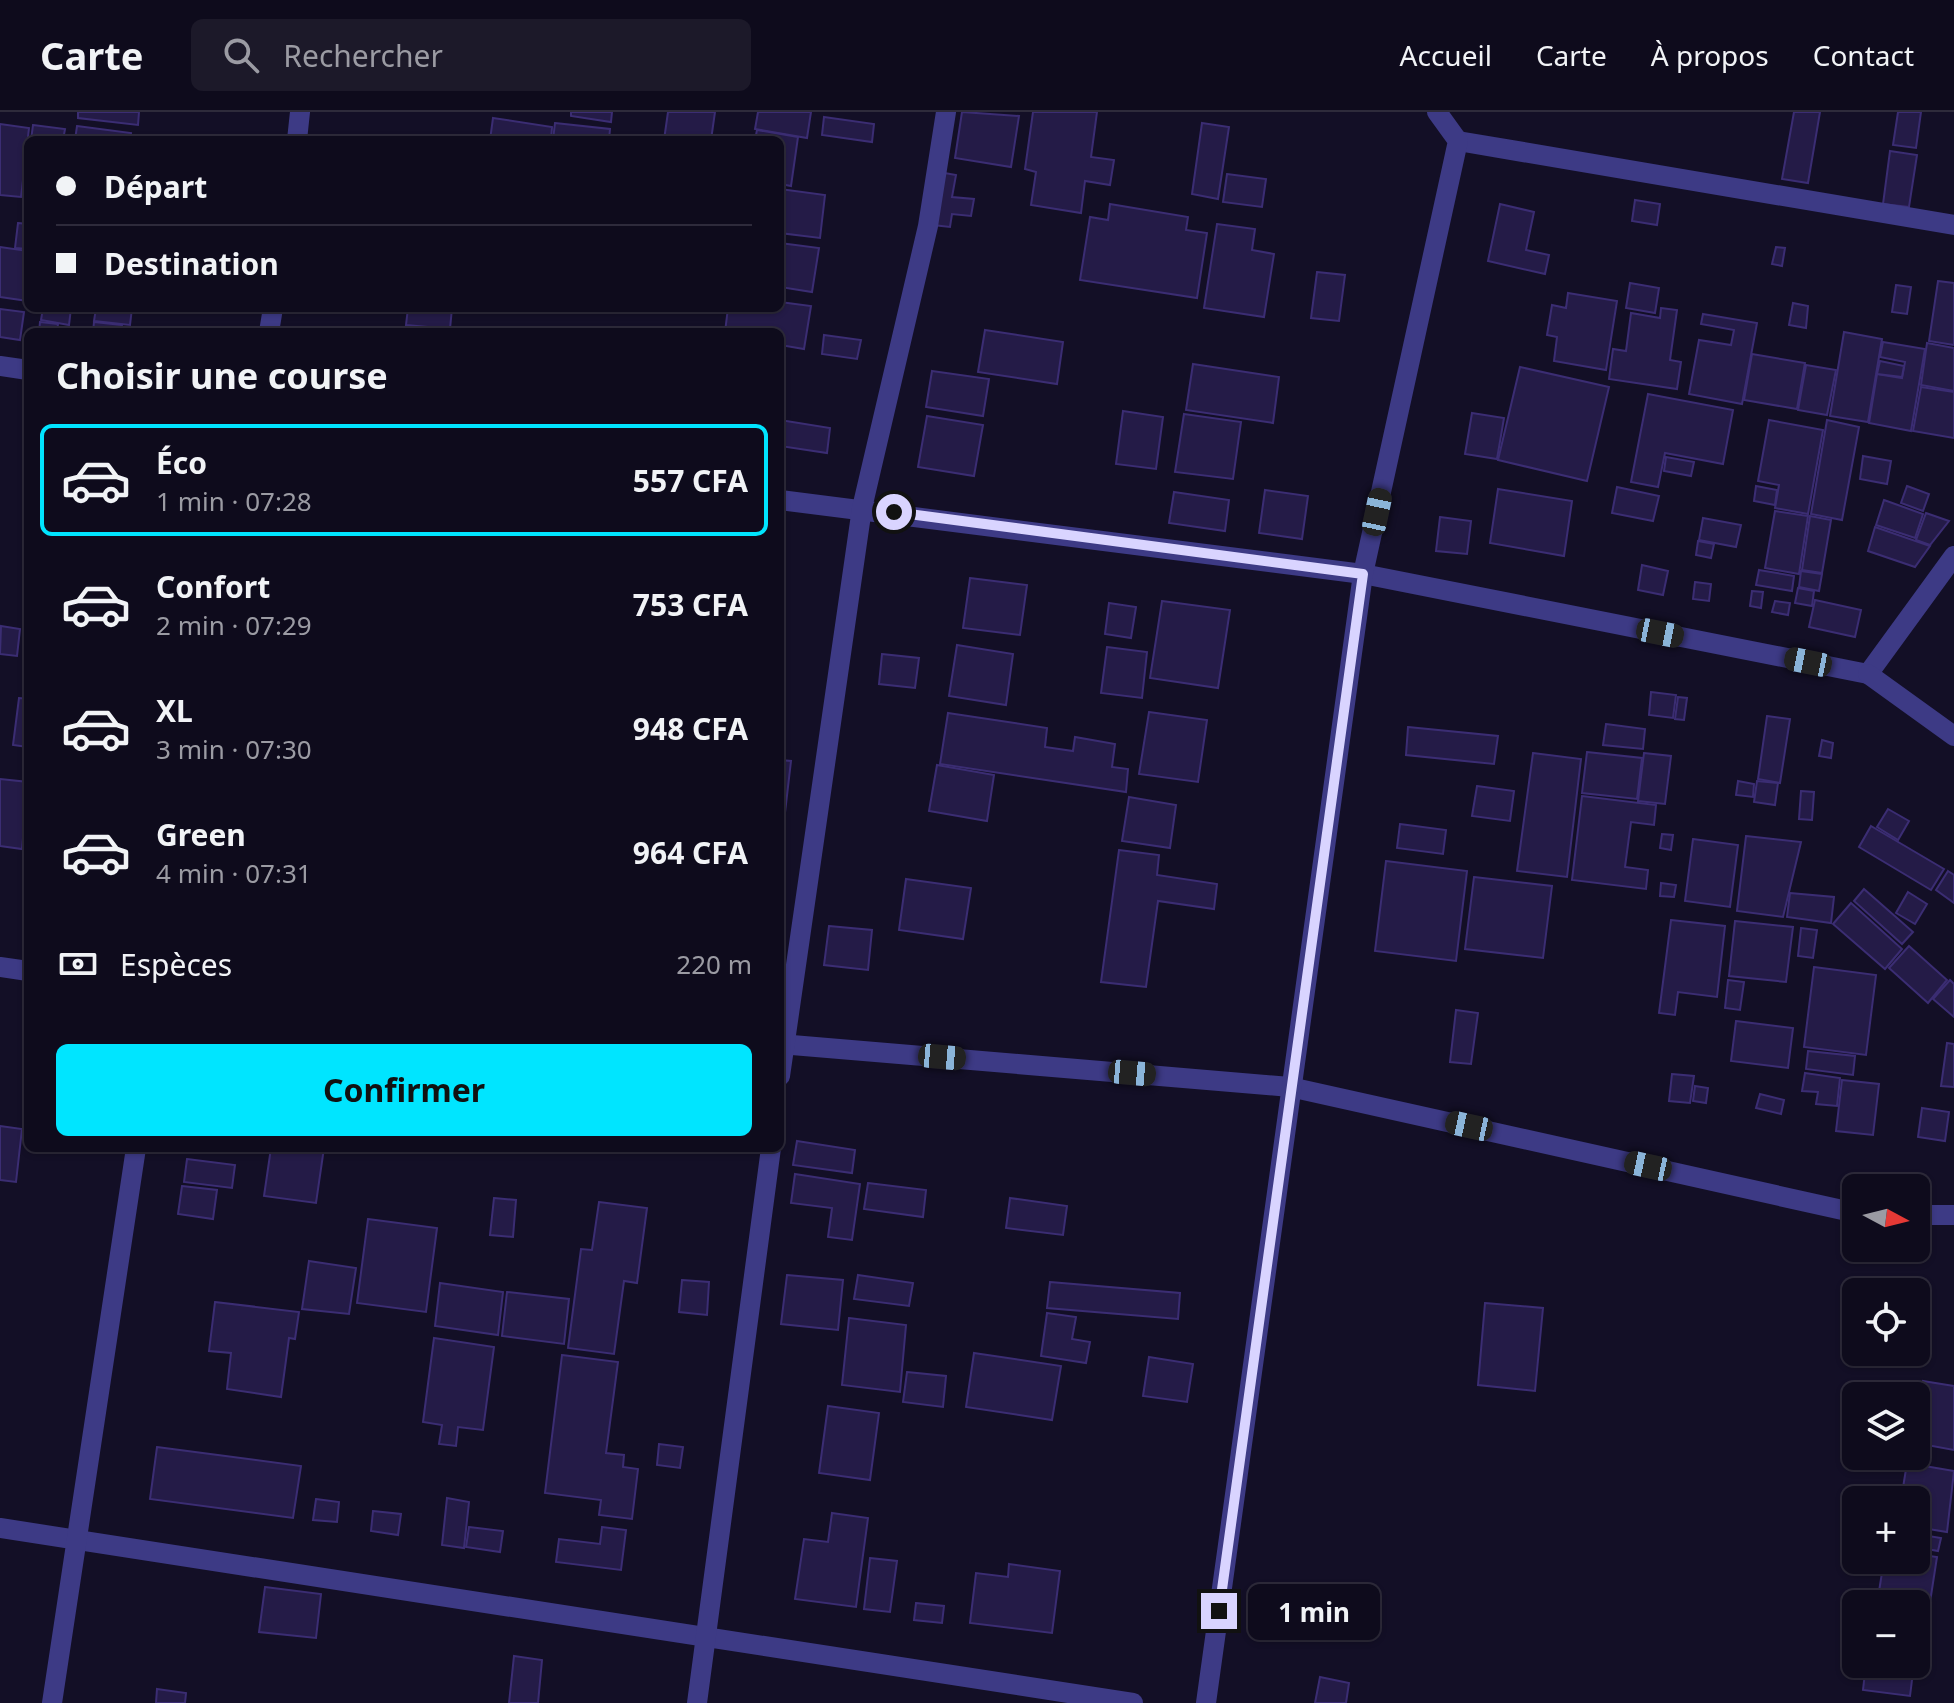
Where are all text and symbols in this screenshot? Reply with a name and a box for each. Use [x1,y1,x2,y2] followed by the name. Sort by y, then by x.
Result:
[191,19,751,91] search box
[40,29,143,81] text: Carte
[219,33,263,77] icon: search
[283,35,443,76] text: Rechercher
[1400,36,1492,74] text: Accueil
[1536,36,1607,74] text: Carte
[1651,36,1769,74] text: À propos
[1813,36,1914,74] text: Contact
[104,166,207,207] text: Départ
[104,243,279,284] text: Destination
[56,351,388,400] text: Choisir une course
[156,442,207,483] text: Éco
[60,444,132,516] icon: car
[633,460,748,501] text: 557 CFA
[156,483,312,519] text: 1 min · 07:28
[1360,486,1394,538] car
[876,494,912,530] route start
[156,566,270,607] text: Confort
[60,568,132,640] icon: car
[633,584,748,625] text: 753 CFA
[156,607,312,643] text: 2 min · 07:29
[1634,617,1686,649] car
[1782,646,1834,678] car
[156,690,193,731] text: XL
[60,692,132,764] icon: car
[633,708,748,749] text: 948 CFA
[156,731,312,767] text: 3 min · 07:30
[156,814,246,855] text: Green
[60,816,132,888] icon: car
[633,832,748,873] text: 964 CFA
[156,855,312,891] text: 4 min · 07:31
[56,942,100,986] icon: cash
[120,944,232,985] text: Espèces
[676,946,752,982] text: 220 m
[917,1043,967,1071] car
[56,1044,752,1136] button: Confirmer
[1107,1059,1157,1087] car
[1443,1109,1495,1143] car
[1622,1149,1674,1183] car
[1842,1174,1930,1262] north arrow
[1842,1174,1930,1678] map controls
[1842,1278,1930,1366] button: locate
[1842,1382,1930,1470] button: layers
[1842,1486,1930,1574] button: +
[1247,1583,1379,1639] callout: 1 min
[1842,1590,1930,1678] button: −
[1201,1593,1237,1629] route end
[1278,1594,1350,1630] text: 1 min

